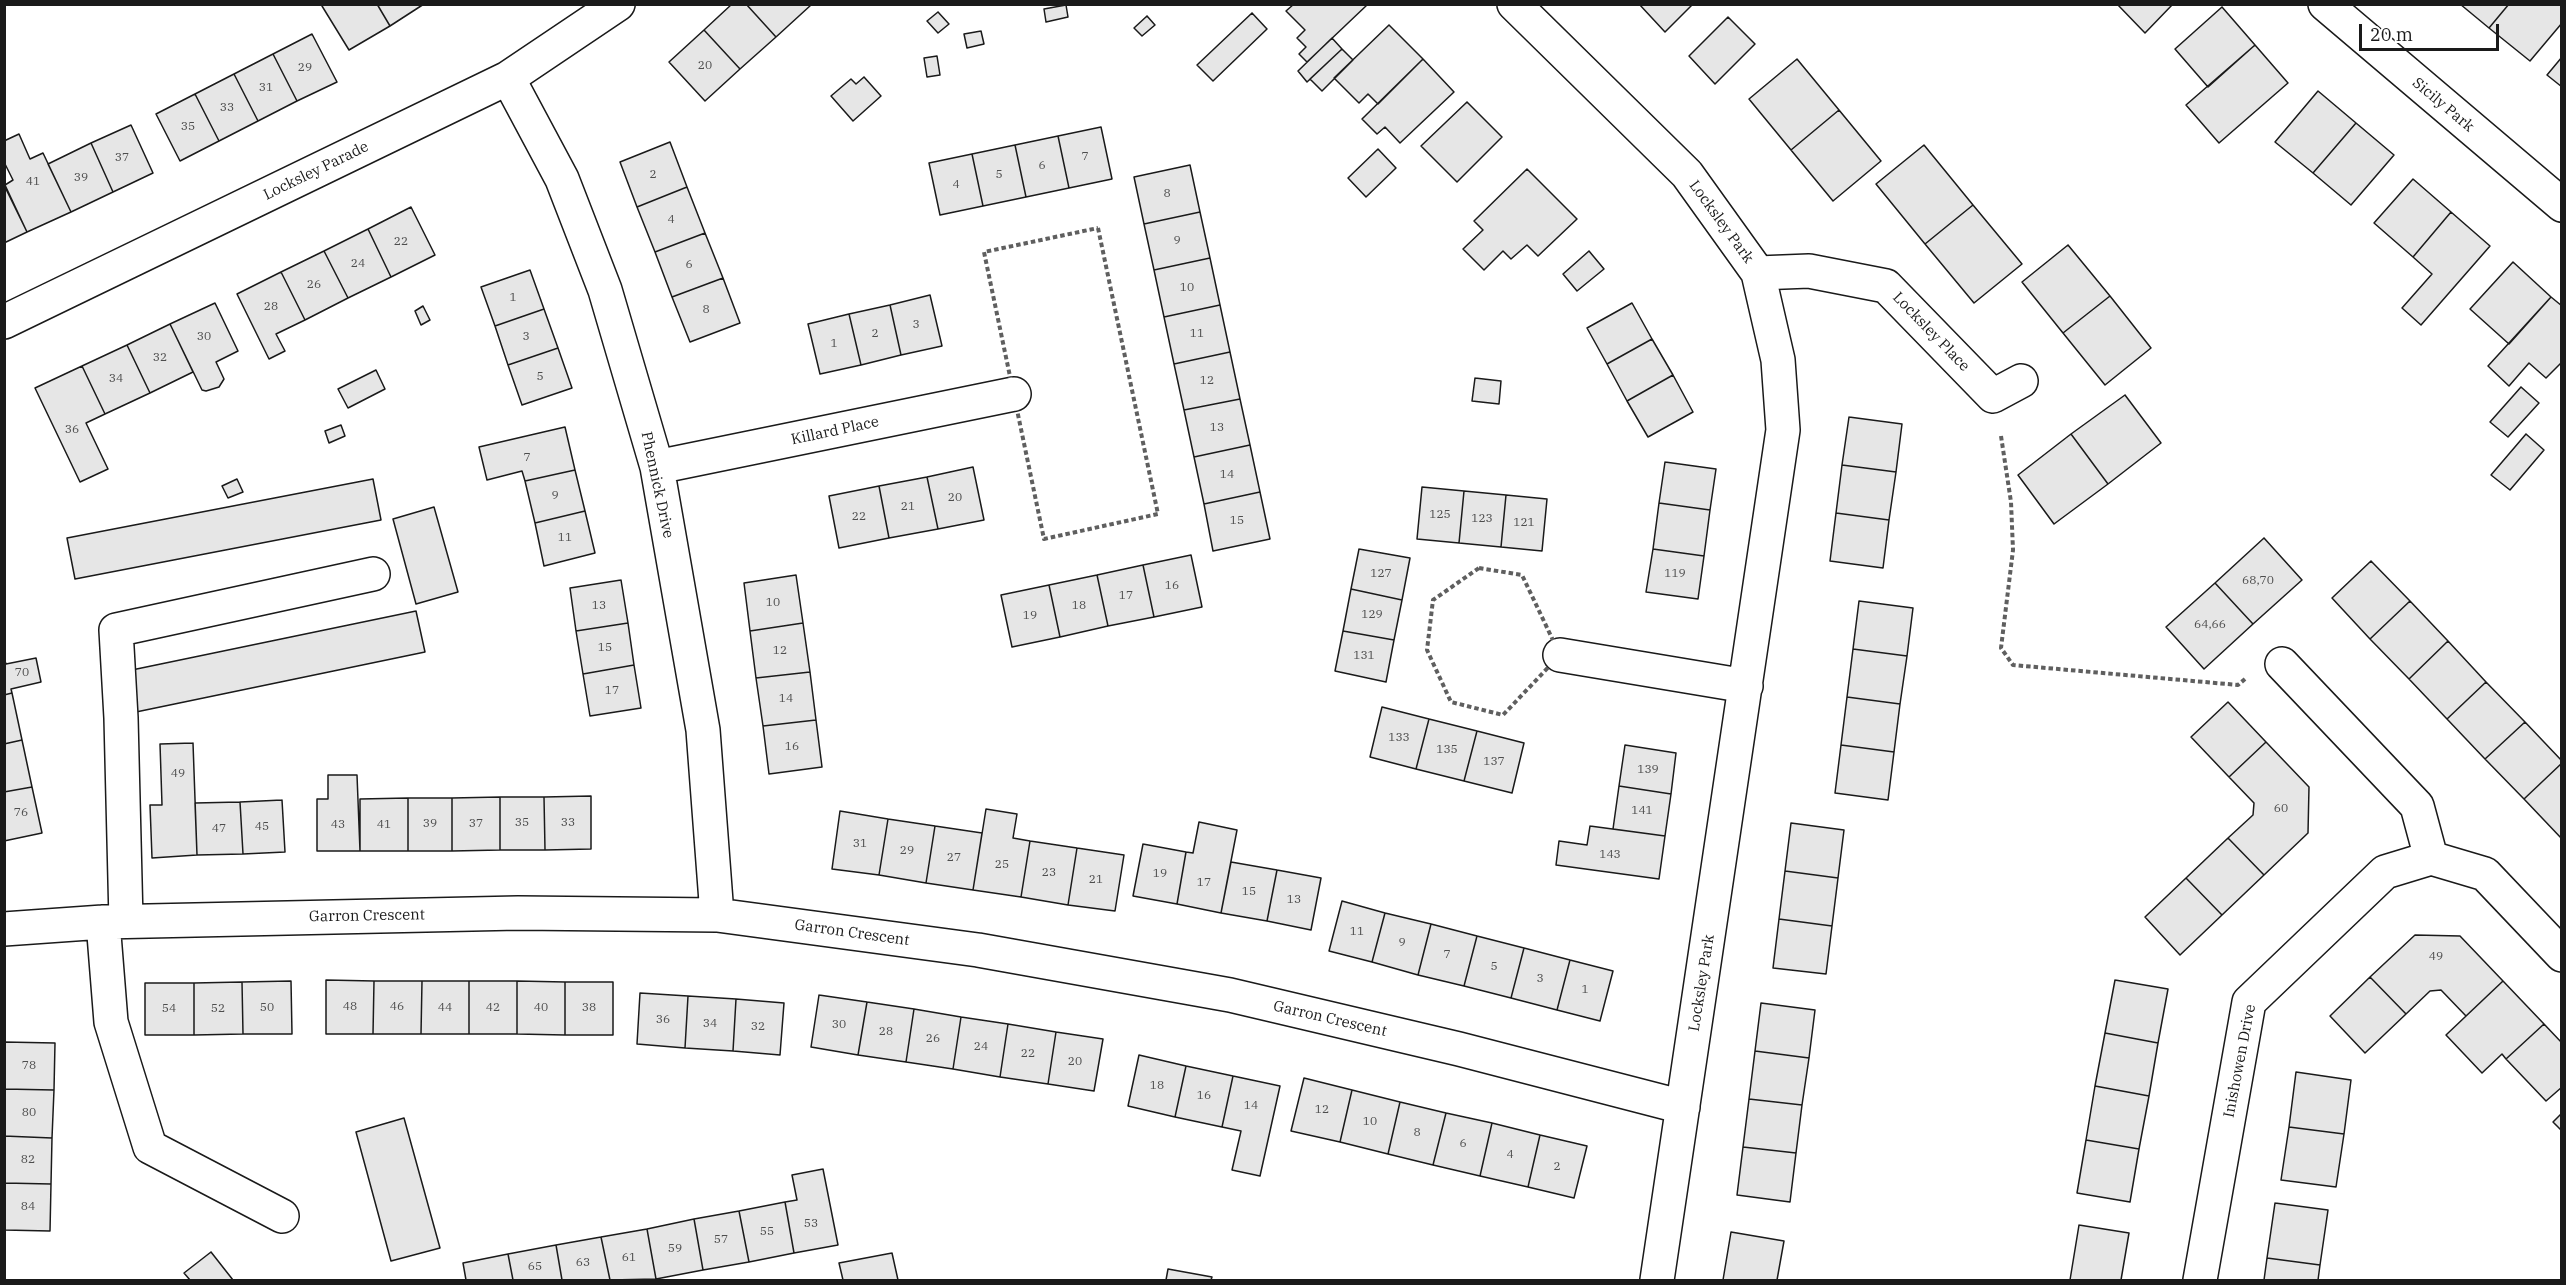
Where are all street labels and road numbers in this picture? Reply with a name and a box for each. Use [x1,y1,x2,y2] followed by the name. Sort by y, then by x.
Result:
[2409,74,2477,136] street label: Sicily Park
[261,138,371,204] street label: Locksley Parade
[1685,177,1757,267] street label: Locksley Park
[1889,289,1973,375] street label: Locksley Place
[789,413,881,449] street label: Killard Place
[637,430,677,540] street label: Phennick Drive
[309,906,425,926] street label: Garron Crescent
[793,916,911,950] street label: Garron Crescent
[1685,933,1719,1033] street label: Locksley Park
[1271,997,1389,1041] street label: Garron Crescent
[2220,1003,2260,1119] street label: Inishowen Drive

